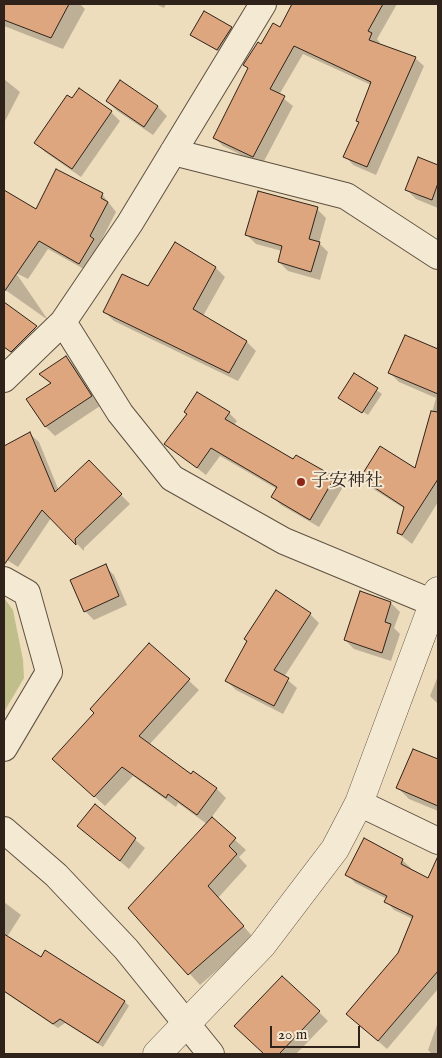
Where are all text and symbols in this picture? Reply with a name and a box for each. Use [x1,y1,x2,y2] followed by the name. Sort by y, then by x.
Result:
[311,471,383,493] place label: 子安神社
[295,476,307,488] marker: 子安神社
[272,1016,362,1048] scale bar
[278,1025,307,1044] text: 20 m

